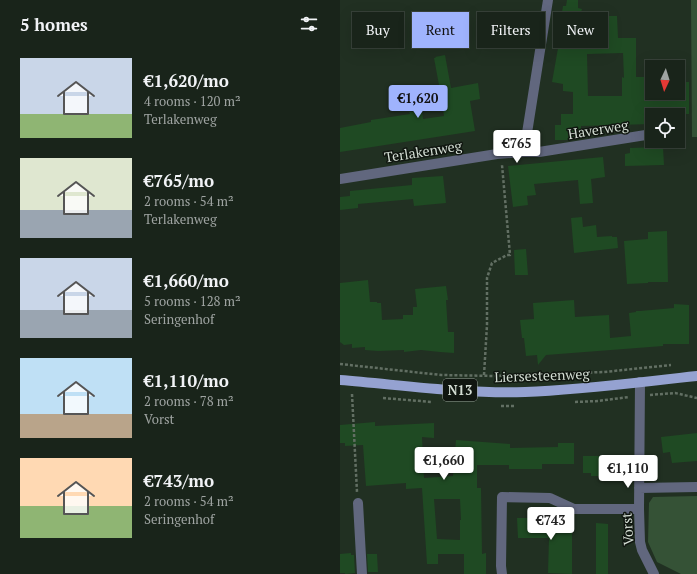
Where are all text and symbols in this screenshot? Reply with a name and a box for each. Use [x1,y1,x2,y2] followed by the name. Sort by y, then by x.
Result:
[352,12,404,48] chip: Buy
[412,12,469,48] chip: Rent
[477,12,545,48] chip: Filters
[553,12,608,48] chip: New
[20,13,88,36] text: 5 homes
[298,13,320,35] icon: filters
[645,60,685,100] north arrow
[645,60,685,148] map controls
[144,69,229,92] text: €1,620/mo
[52,74,100,122] icon: home
[385,85,451,119] pin: €1,620
[398,89,438,107] text: €1,620
[144,92,241,110] text: 4 rooms · 120 m²
[645,108,685,148] button: locate
[144,110,217,128] text: Terlakenweg
[566,115,630,143] street label: Haverweg
[493,130,541,164] pin: €765
[502,134,532,152] text: €765
[383,135,464,167] street label: Terlakenweg
[144,169,214,192] text: €765/mo
[52,174,100,222] icon: home
[144,192,234,210] text: 2 rooms · 54 m²
[144,210,217,228] text: Terlakenweg
[144,269,229,292] text: €1,660/mo
[52,274,100,322] icon: home
[144,292,241,310] text: 5 rooms · 128 m²
[144,310,215,328] text: Seringenhof
[494,364,591,386] street label: Liersesteenweg
[144,369,229,392] text: €1,110/mo
[52,374,100,422] icon: home
[443,379,477,401] road number: N13
[144,392,234,410] text: 2 rooms · 78 m²
[144,410,174,428] text: Vorst
[411,447,477,481] pin: €1,660
[424,451,464,469] text: €1,660
[595,455,661,489] pin: €1,110
[608,459,648,477] text: €1,110
[144,469,214,492] text: €743/mo
[52,474,100,522] icon: home
[144,492,234,510] text: 2 rooms · 54 m²
[527,507,575,541] pin: €743
[144,510,215,528] text: Seringenhof
[536,511,566,529] text: €743
[616,511,638,546] street label: Vorst

